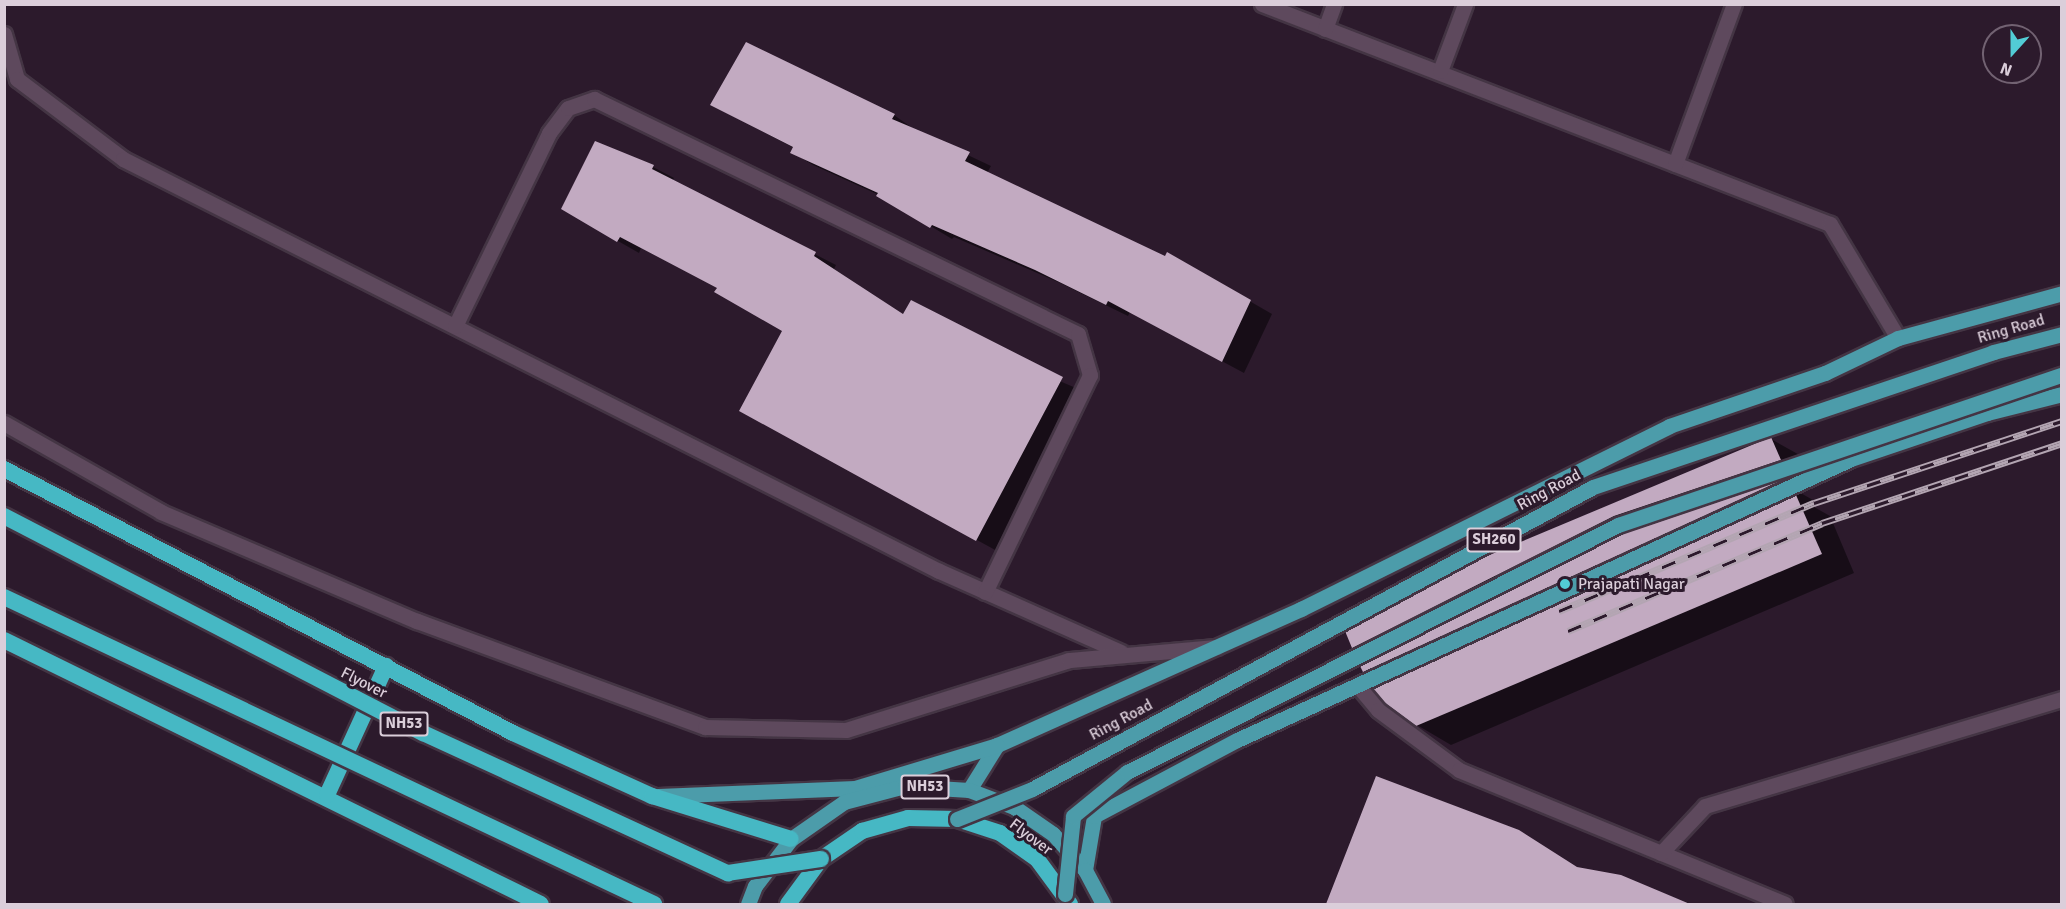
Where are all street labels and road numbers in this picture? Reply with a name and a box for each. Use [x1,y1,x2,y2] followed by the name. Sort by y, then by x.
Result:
[1975,310,2047,348] street label: Ring Road
[1514,465,1584,515] street label: Ring Road
[1466,528,1522,552] road number: SH260
[338,663,390,703] street label: Flyover
[1086,695,1156,745] street label: Ring Road
[378,712,430,736] road number: NH53
[900,775,950,799] road number: NH53
[1006,815,1056,859] street label: Flyover

